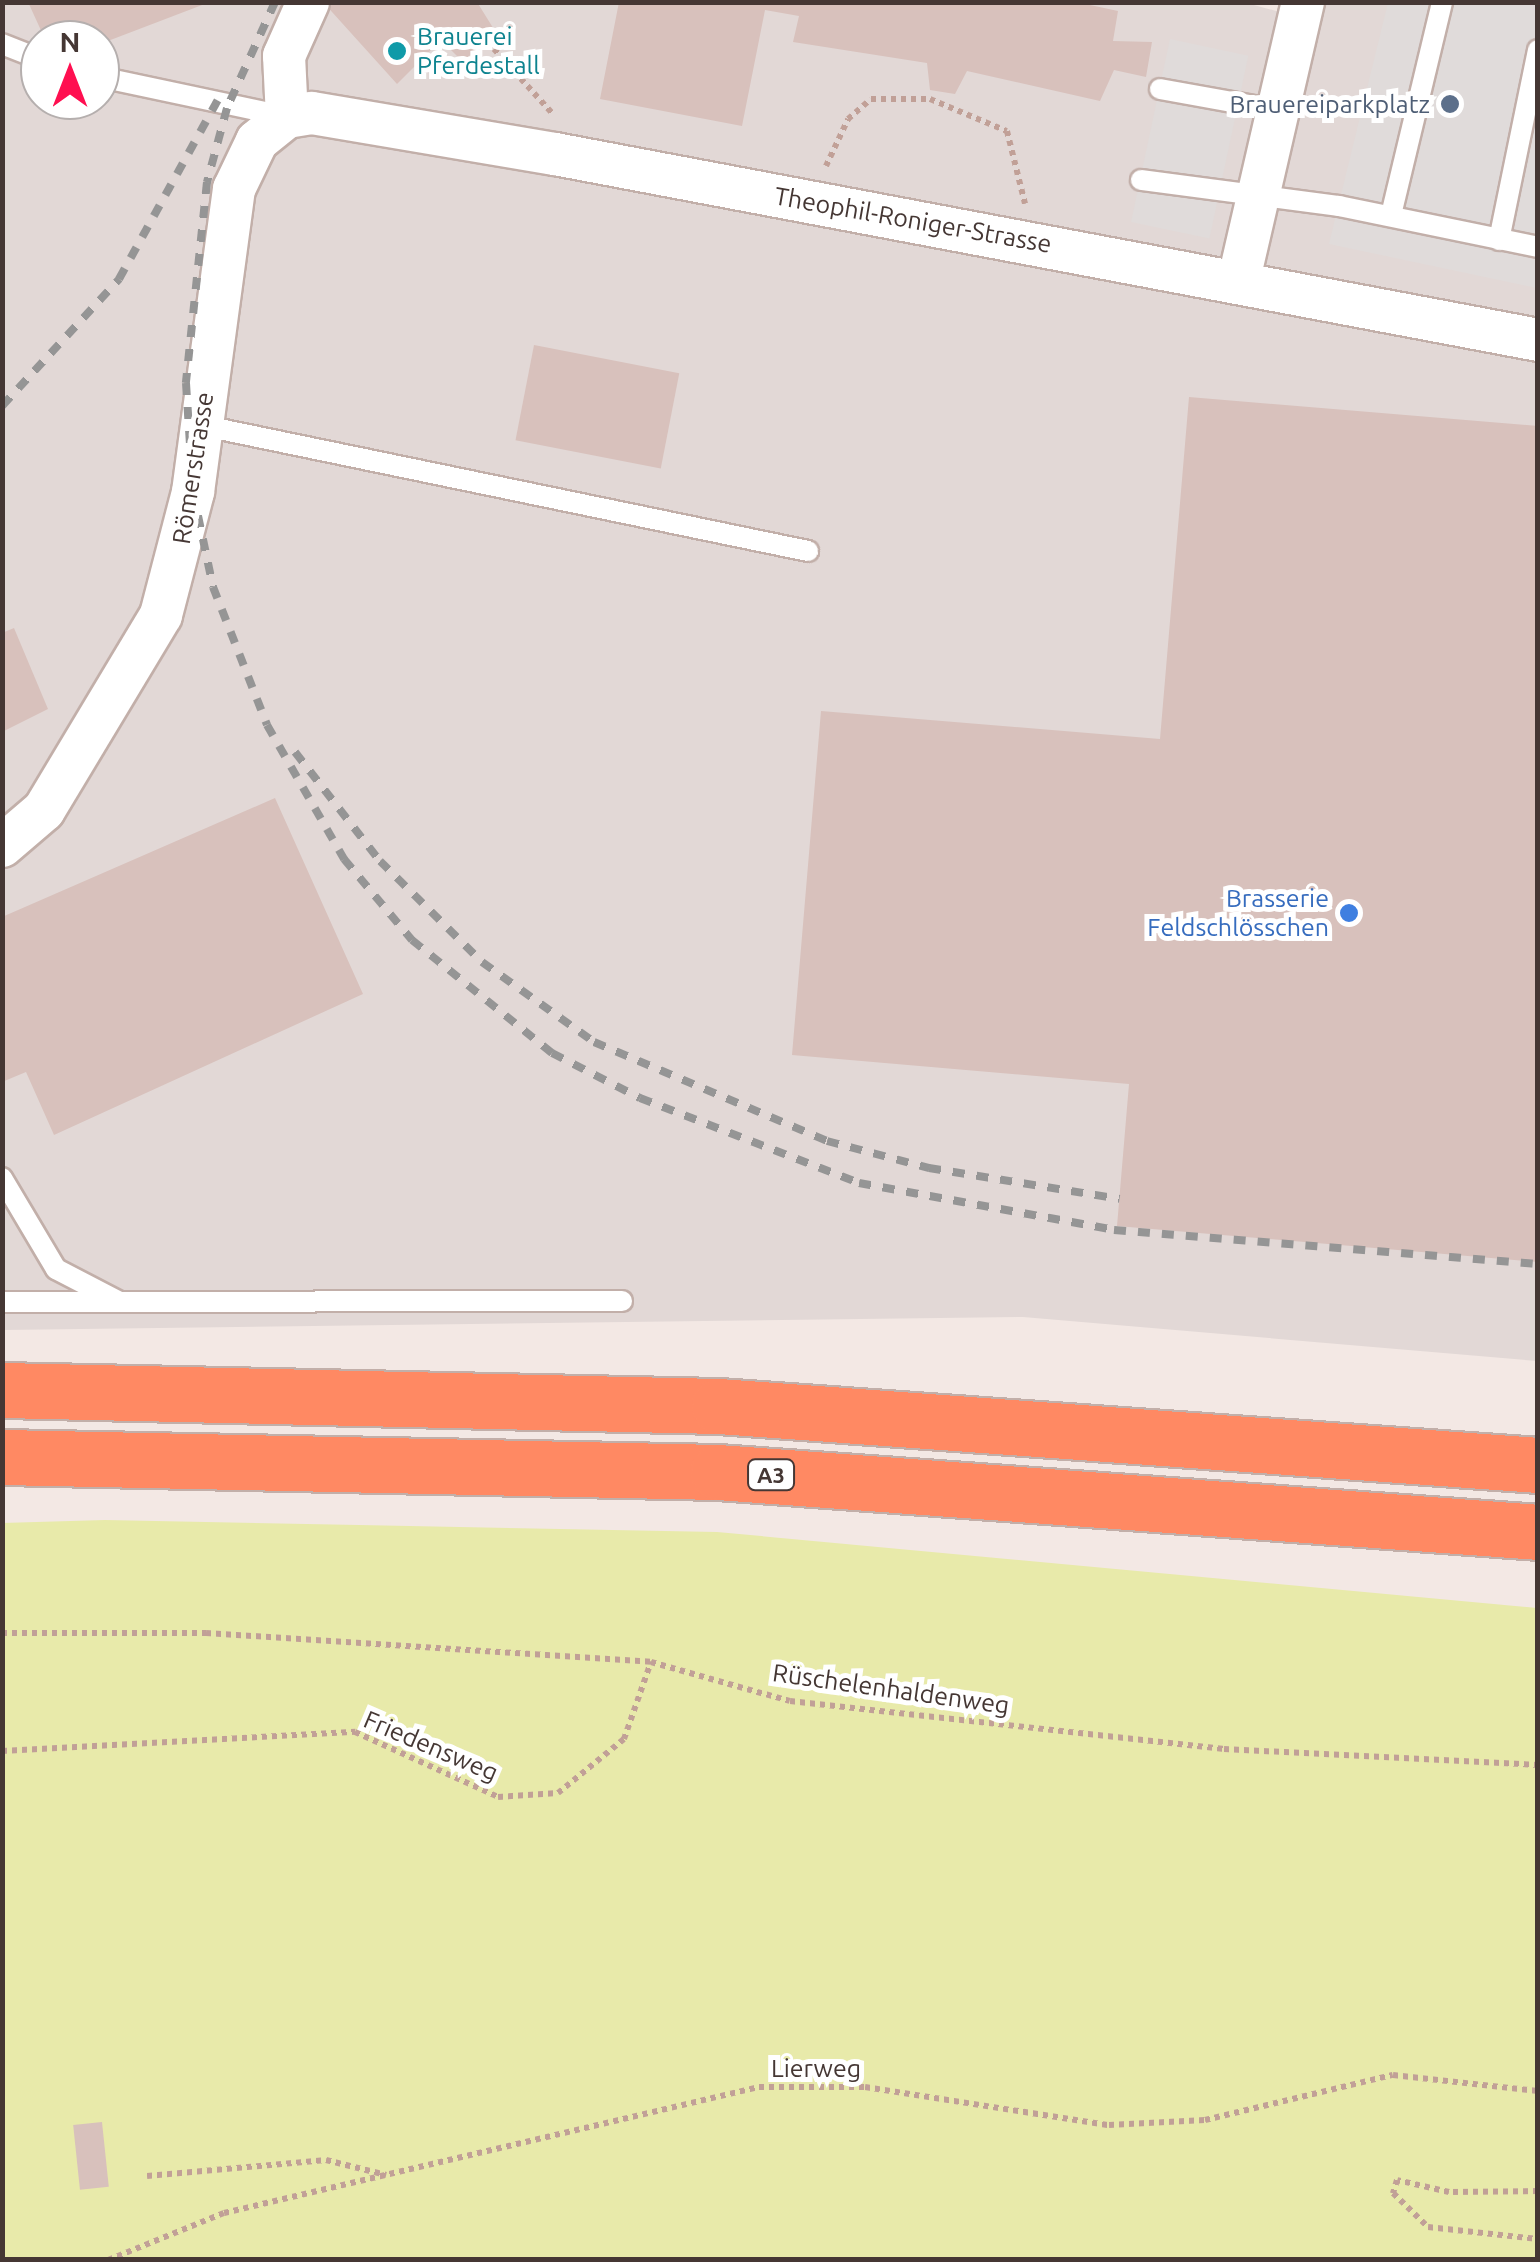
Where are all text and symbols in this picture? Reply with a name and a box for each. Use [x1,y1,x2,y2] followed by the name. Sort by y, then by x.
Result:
[20,20,120,120] north arrow
[417,22,540,81] place label: Brauerei Pferdestall
[60,26,80,57] text: N
[386,40,408,62] marker: Brauerei Pferdestall
[1229,89,1430,119] place label: Brauereiparkplatz
[1439,93,1461,115] marker: Brauereiparkplatz
[772,181,1054,259] street label: Theophil-Roniger-Strasse
[166,390,220,546] street label: Römerstrasse
[1147,884,1329,943] place label: Brasserie Feldschlösschen
[1338,902,1360,924] marker: Brasserie Feldschlösschen
[746,1458,796,1492] road number: A3
[771,1658,1011,1720] street label: Rüschelenhaldenweg
[359,1704,503,1788] street label: Friedensweg
[771,2053,861,2083] street label: Lierweg

